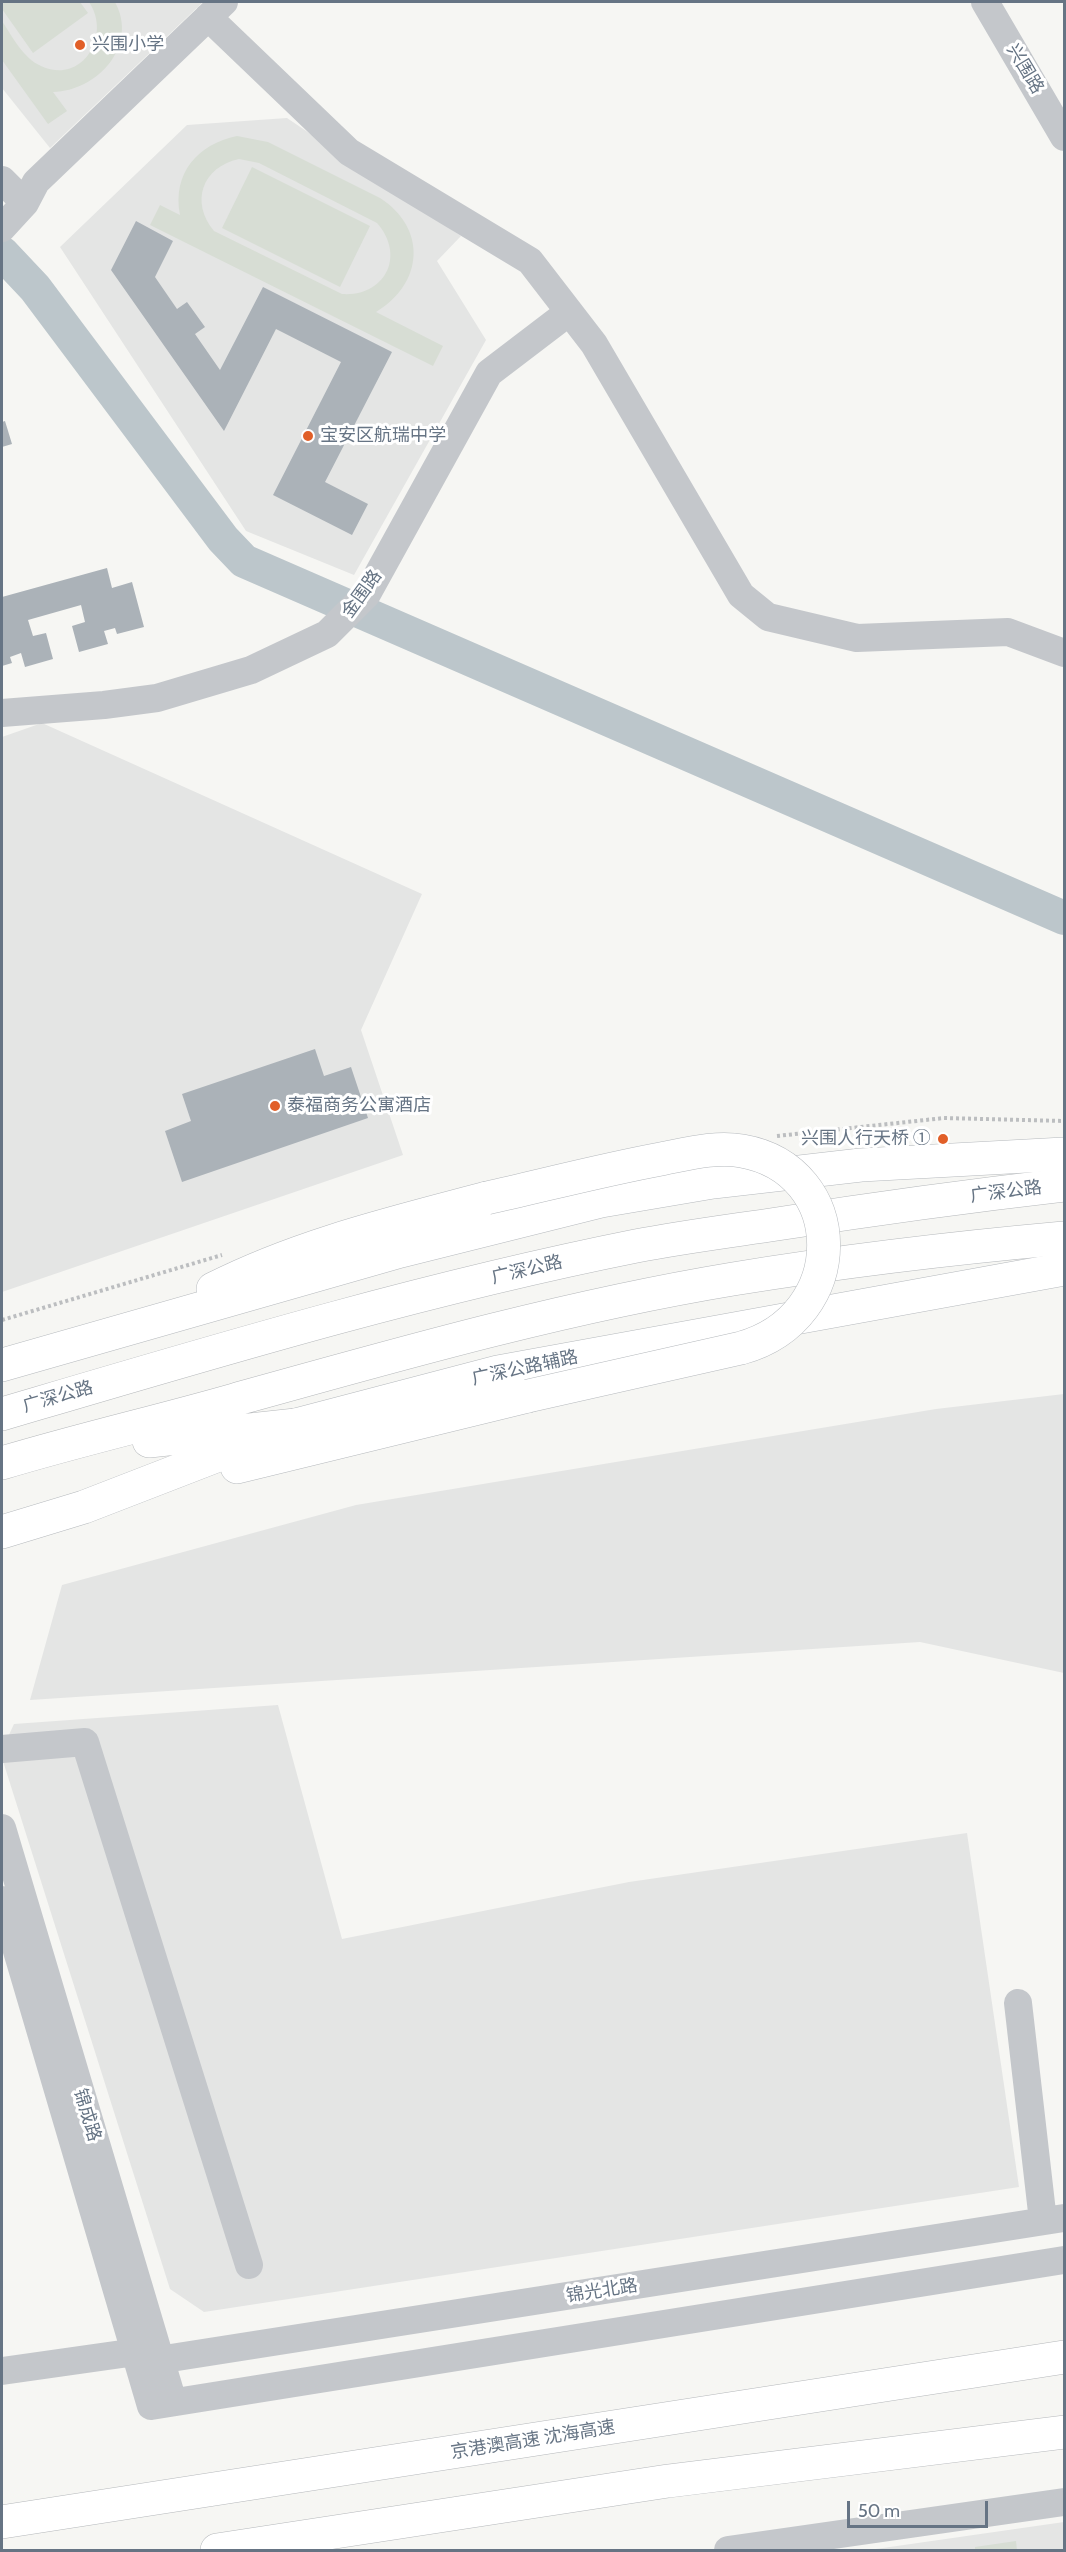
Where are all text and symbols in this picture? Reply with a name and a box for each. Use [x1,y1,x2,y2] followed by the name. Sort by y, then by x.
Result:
[92,34,164,56] place label: 兴围小学
[73,38,87,52] marker: 兴围小学
[1002,40,1048,98] street label: 兴围路
[320,425,446,447] place label: 宝安区航瑞中学
[301,429,315,443] marker: 宝安区航瑞中学
[337,566,387,622] street label: 金围路
[287,1095,431,1117] place label: 泰福商务公寓酒店
[268,1099,282,1113] marker: 泰福商务公寓酒店
[801,1128,931,1150] place label: 兴围人行天桥 ①
[936,1132,950,1146] marker: 兴围人行天桥 ①
[969,1177,1043,1207] street label: 广深公路
[489,1251,565,1289] street label: 广深公路
[470,1346,580,1390] street label: 广深公路辅路
[20,1377,96,1417] street label: 广深公路
[69,2086,105,2144] street label: 锦成路
[565,2275,639,2307] street label: 锦光北路
[449,2416,617,2464] street label: 京港澳高速 沈海高速
[850,2489,991,2527] scale bar
[858,2500,900,2522] text: 50 m

